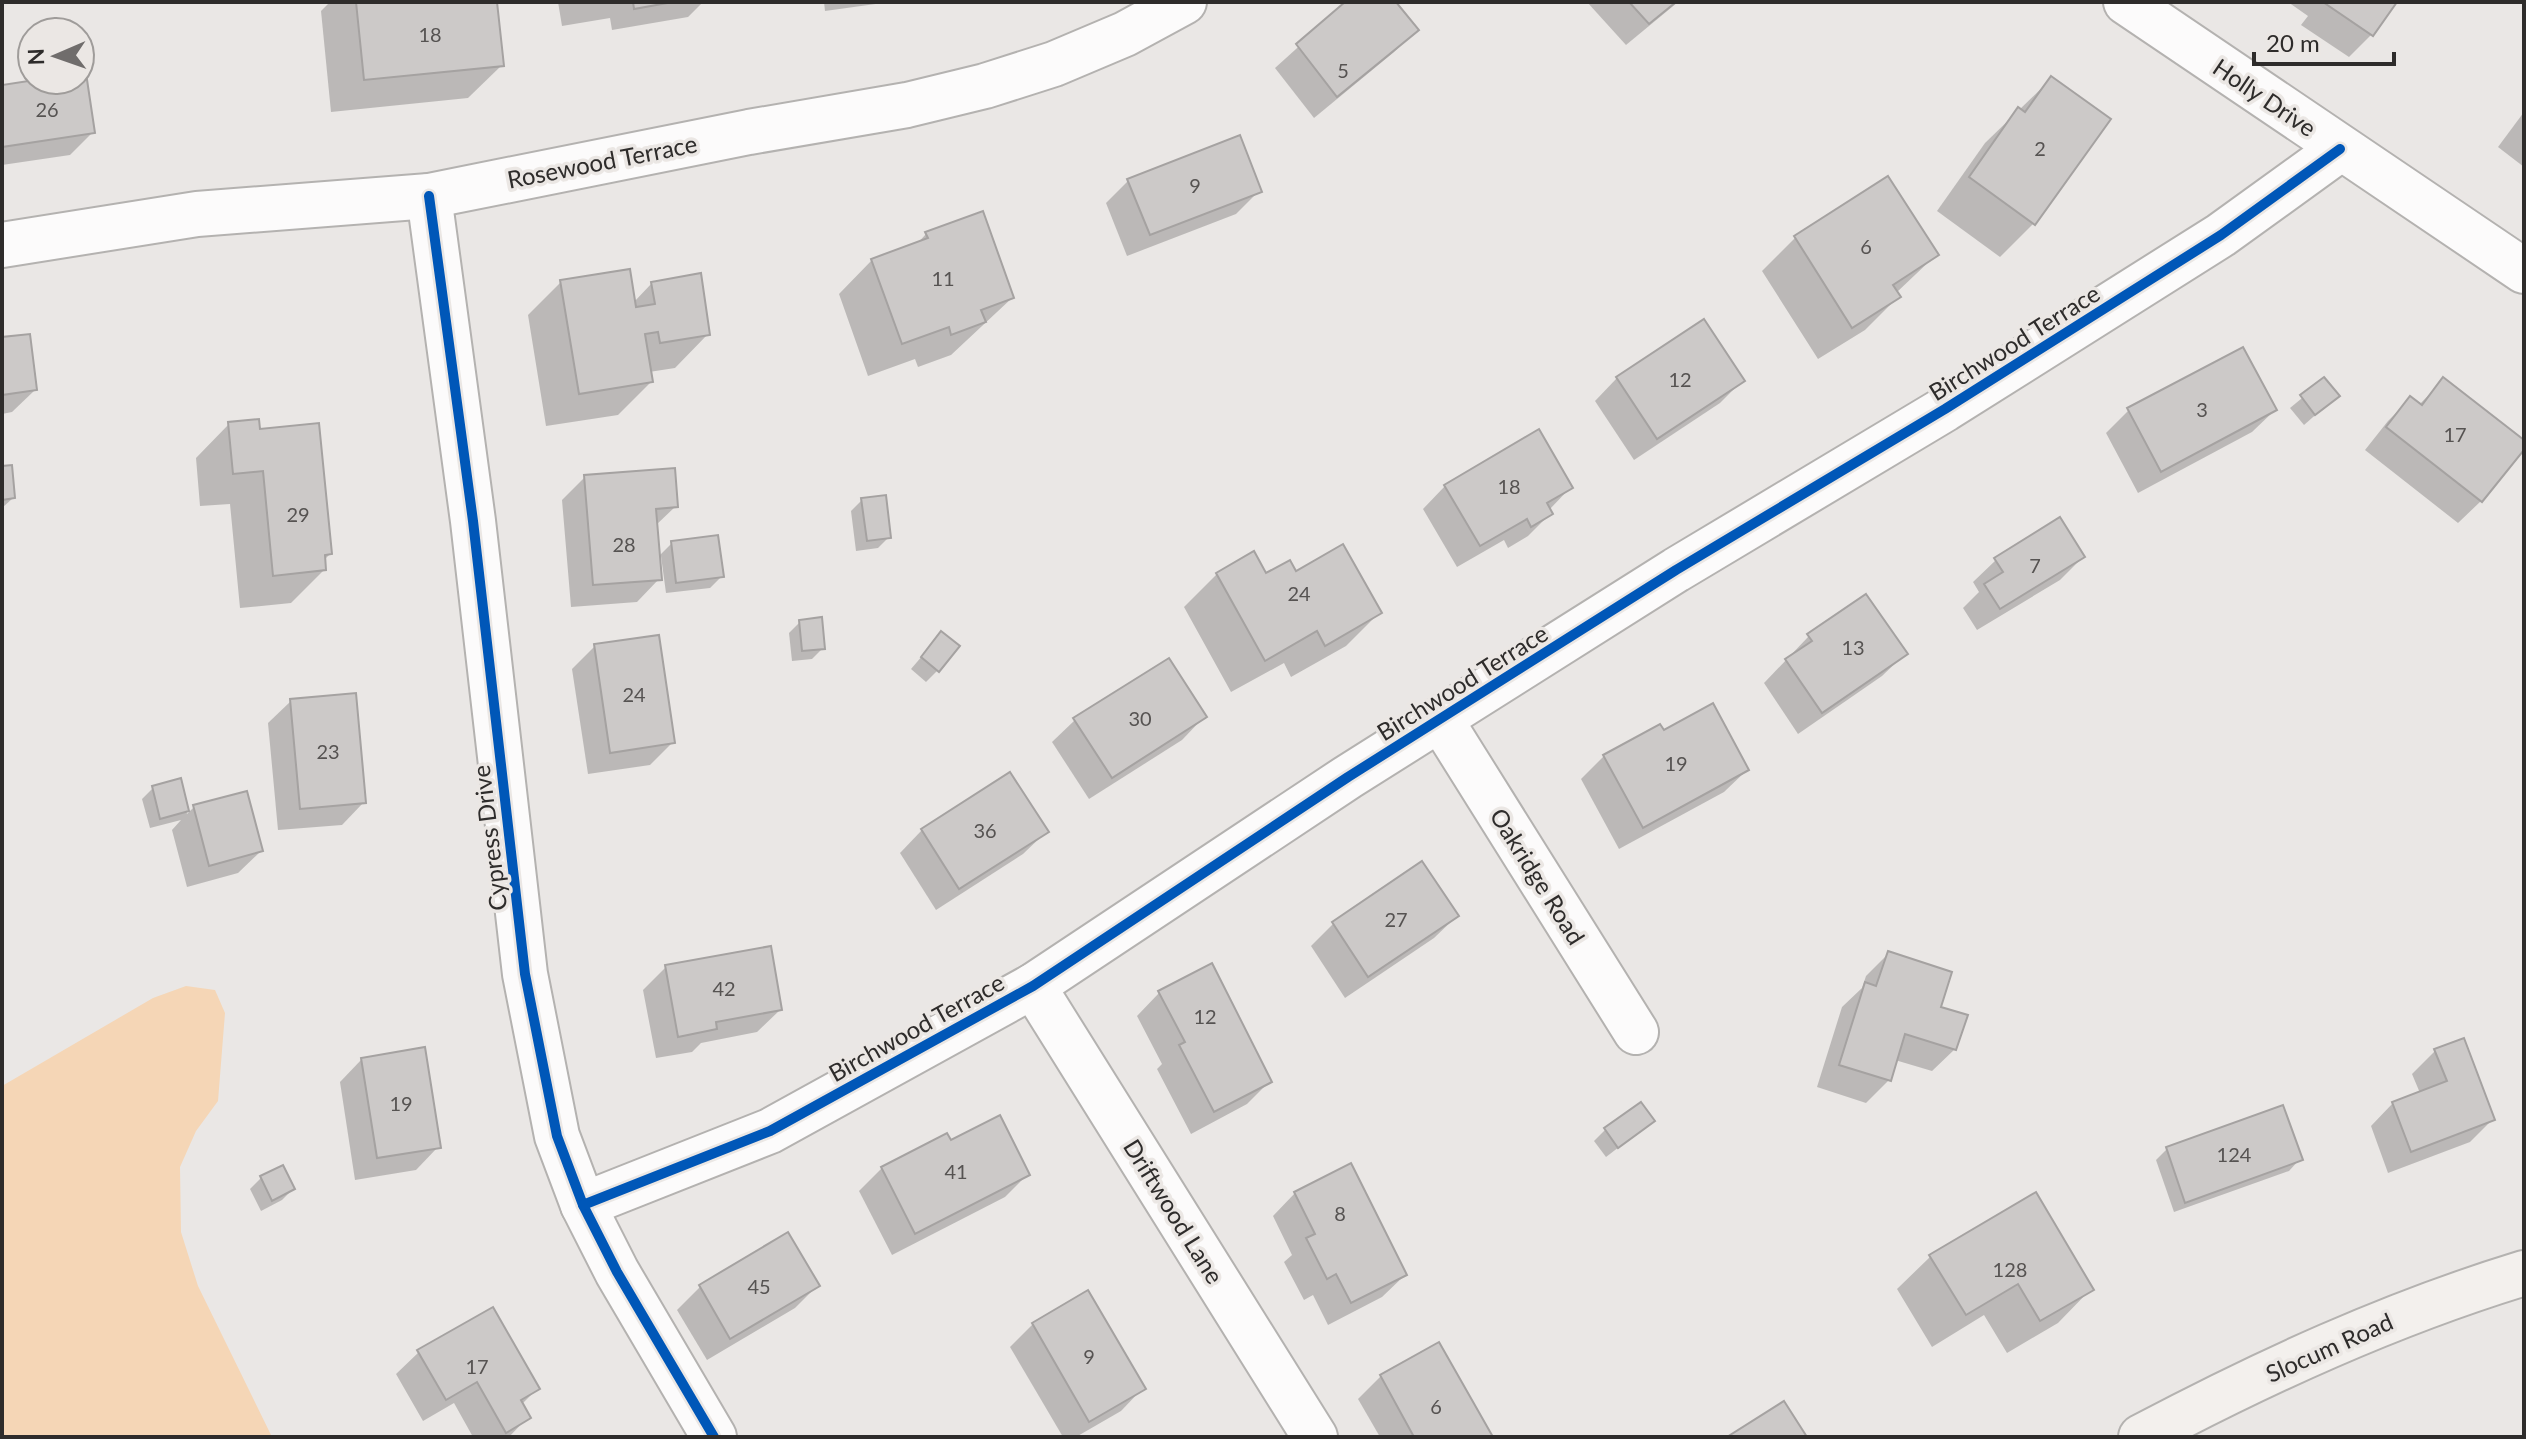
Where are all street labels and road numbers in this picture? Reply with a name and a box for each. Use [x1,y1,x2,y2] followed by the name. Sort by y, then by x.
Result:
[2208,52,2322,142] street label: Holly Drive
[505,128,699,194] street label: Rosewood Terrace
[1923,278,2105,406] street label: Birchwood Terrace
[1371,618,1553,746] street label: Birchwood Terrace
[466,764,512,912] street label: Cypress Drive
[1485,802,1591,950] street label: Oakridge Road
[823,967,1009,1087] street label: Birchwood Terrace
[1118,1133,1230,1289] street label: Driftwood Lane
[2261,1306,2397,1388] street label: Slocum Road

